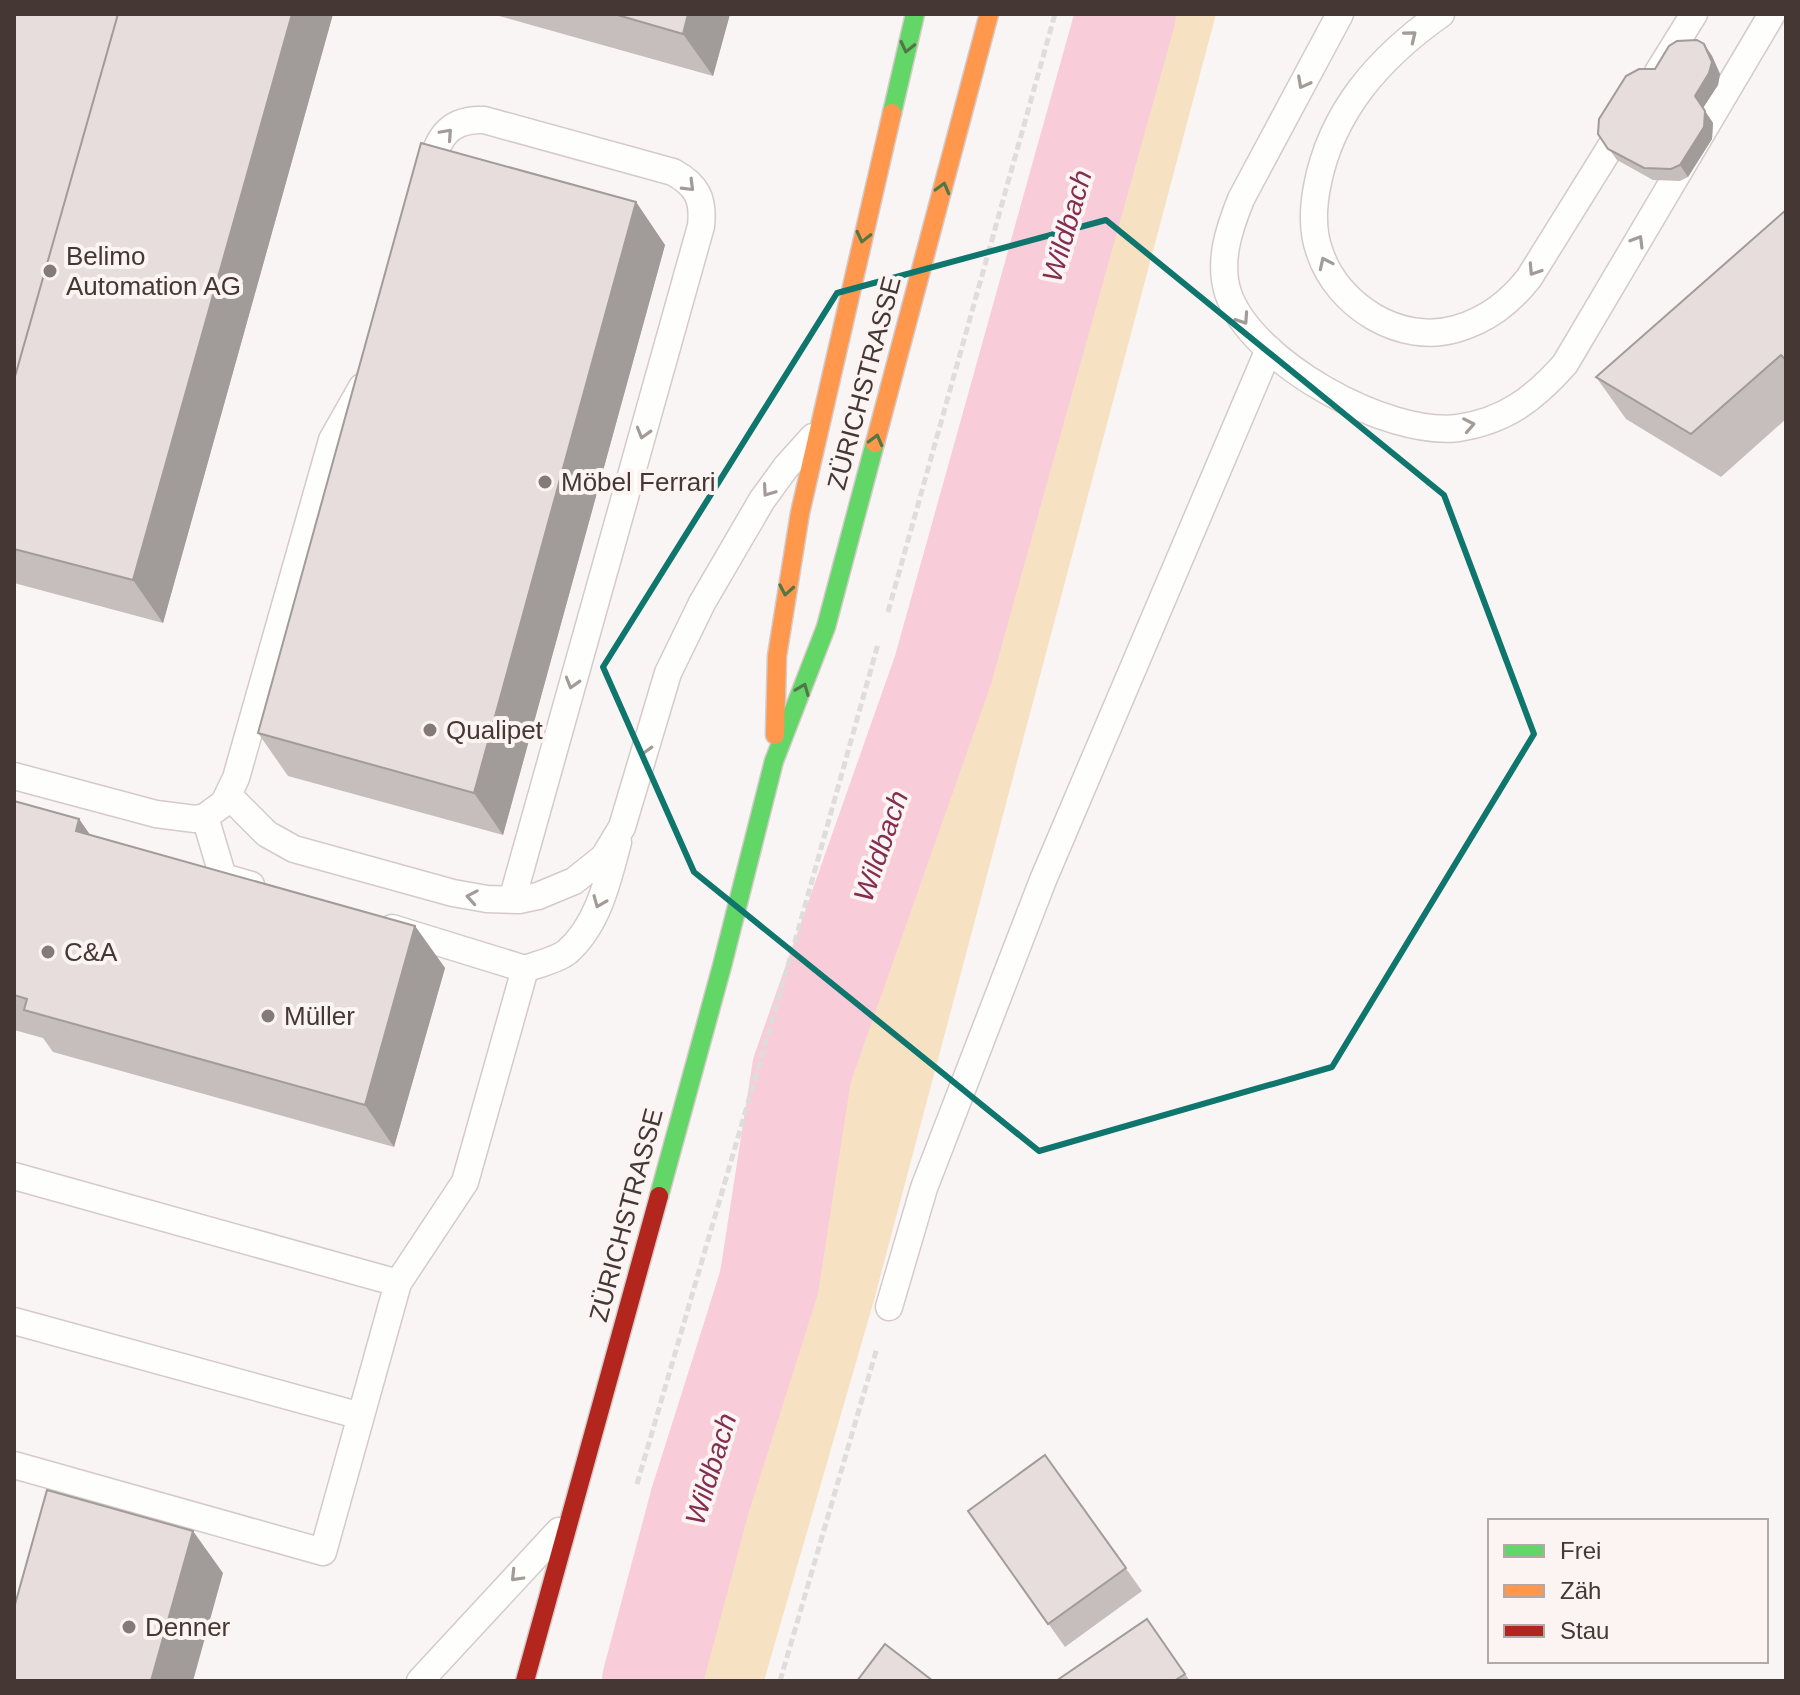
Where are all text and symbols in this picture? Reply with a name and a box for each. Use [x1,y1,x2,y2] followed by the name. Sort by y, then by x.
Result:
[1402,31,1416,46] one-way arrow
[899,39,916,53] one-way arrow
[1298,74,1313,89] one-way arrow
[438,128,452,143] one-way arrow
[1036,166,1098,286] water label: Wildbach
[680,176,695,191] one-way arrow
[933,182,950,196] one-way arrow
[855,230,872,243] one-way arrow
[1628,235,1644,250] one-way arrow
[66,241,241,301] place label: Belimo Automation AG
[1319,257,1335,271] one-way arrow
[41,262,59,280] marker: Belimo Automation AG
[1529,262,1544,276] one-way arrow
[821,273,907,493] street label: ZÜRICHSTRASSE
[1233,311,1248,325] one-way arrow
[1462,418,1476,435] one-way arrow
[636,425,652,439] one-way arrow
[866,433,883,447] one-way arrow
[561,467,716,497] place label: Möbel Ferrari
[536,473,554,491] marker: Möbel Ferrari
[763,483,778,497] one-way arrow
[779,584,796,597] one-way arrow
[565,676,582,690] one-way arrow
[794,683,810,697] one-way arrow
[446,715,544,745] place label: Qualipet
[421,721,439,739] marker: Qualipet
[637,742,653,756] one-way arrow
[848,787,914,905] water label: Wildbach
[465,889,479,906] one-way arrow
[593,894,609,908] one-way arrow
[64,937,118,967] place label: C&A
[39,943,57,961] marker: C&A
[284,1001,355,1031] place label: Müller
[259,1007,277,1025] marker: Müller
[583,1105,669,1325] street label: ZÜRICHSTRASSE
[679,1410,743,1528] water label: Wildbach
[1488,1519,1768,1663] legend
[1560,1537,1601,1564] text: Frei
[511,1567,526,1581] one-way arrow
[1560,1577,1601,1604] text: Zäh
[145,1612,231,1642] place label: Denner
[1560,1617,1609,1644] text: Stau
[120,1618,138,1636] marker: Denner

